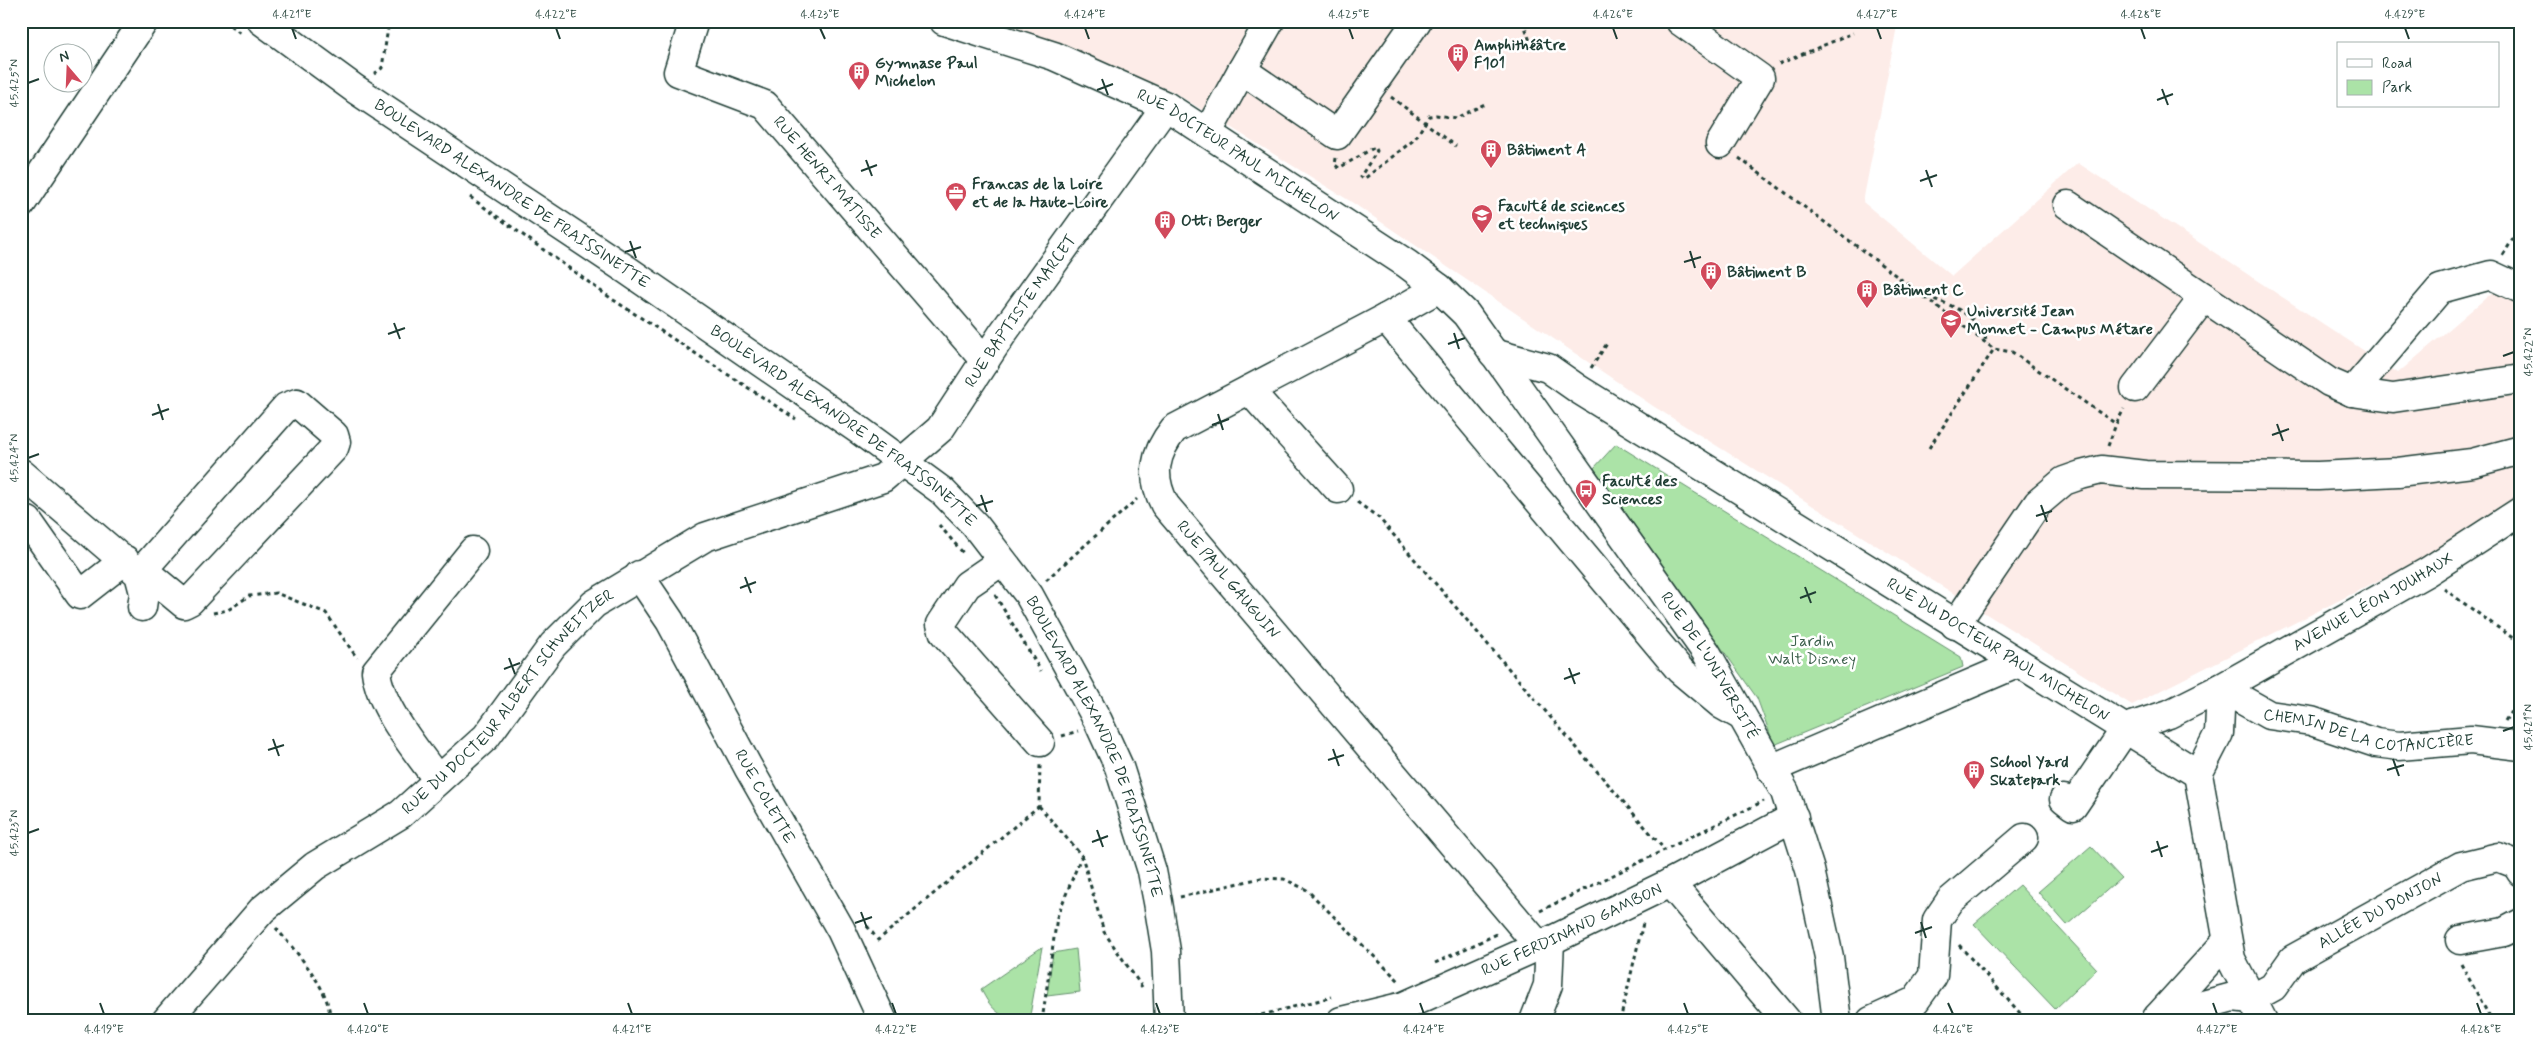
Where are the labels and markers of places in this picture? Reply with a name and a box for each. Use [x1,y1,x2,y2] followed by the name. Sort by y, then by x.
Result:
[1474,35,1566,74] place label: Amphithéâtre F101
[1446,42,1470,73] building icon: Amphithéâtre F101
[875,53,978,92] place label: Gymnase Paul Michelon
[847,60,871,91] building icon: Gymnase Paul Michelon
[1479,138,1503,169] building icon: Bâtiment A
[1507,140,1586,161] place label: Bâtiment A
[972,174,1109,213] place label: Francas de la Loire et de la Haute-Loire
[944,181,968,212] office icon: Francas de la Loire et de la Haute-Loire
[1498,196,1626,235] place label: Faculté de sciences et techniques
[1470,203,1494,234] school or university icon: Faculté de sciences et techniques
[1153,209,1177,240] building icon: Otti Berger
[1181,211,1263,234] place label: Otti Berger
[1699,260,1723,291] building icon: Bâtiment B
[1727,262,1806,283] place label: Bâtiment B
[1855,278,1879,309] building icon: Bâtiment C
[1883,280,1964,301] place label: Bâtiment C
[1967,301,2153,340] place label: Université Jean Monnet - Campus Métare
[1939,308,1963,339] school or university icon: Université Jean Monnet - Campus Métare
[1602,471,1677,510] place label: Faculté des Sciences
[1574,478,1598,509] bus stop icon: Faculté des Sciences
[1990,752,2069,791] place label: School Yard Skatepark
[1962,759,1986,790] building icon: School Yard Skatepark

